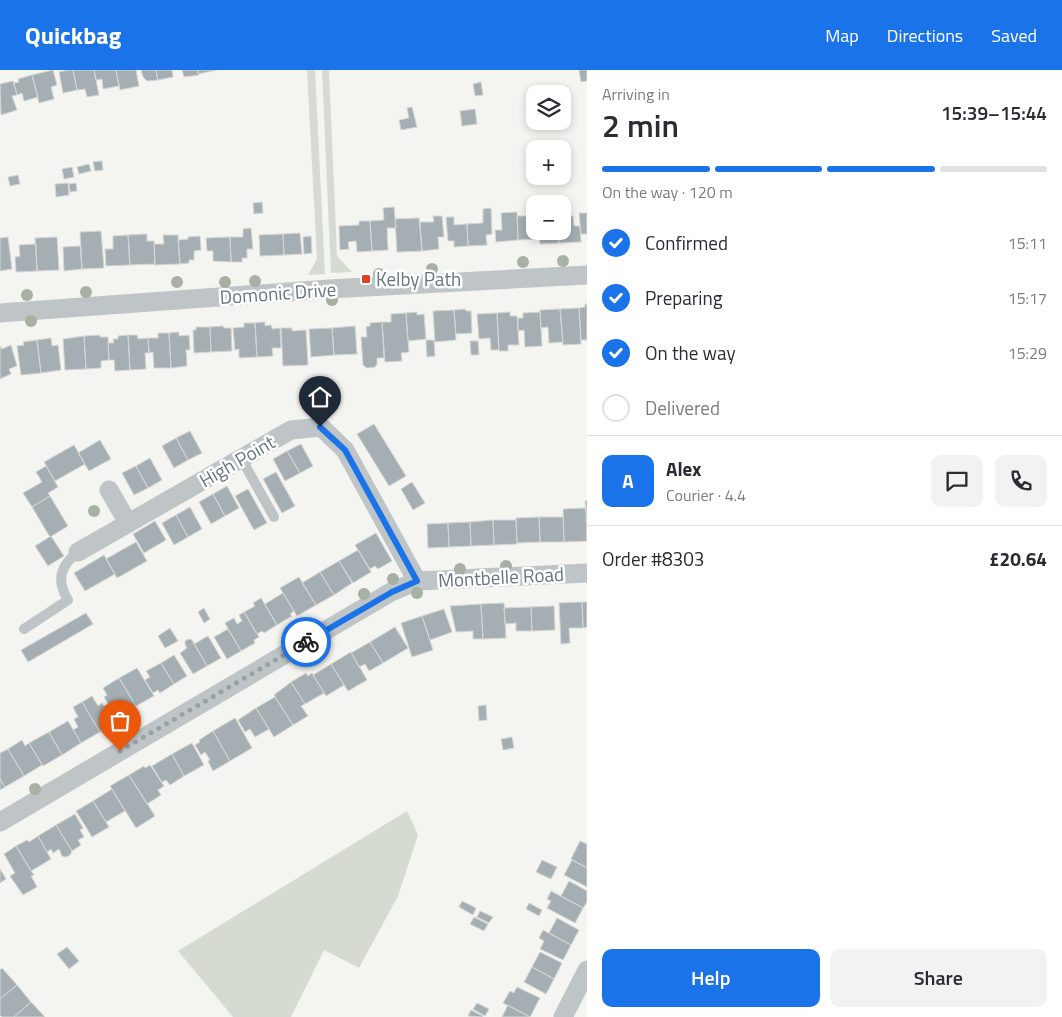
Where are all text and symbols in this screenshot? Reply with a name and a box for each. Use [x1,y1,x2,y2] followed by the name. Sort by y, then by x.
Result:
[25,17,121,53] text: Quickbag
[825,22,859,49] text: Map
[887,22,963,49] text: Directions
[991,22,1037,49] text: Saved
[602,82,670,106] text: Arriving in
[526,85,571,240] map controls
[526,85,571,130] button: layers
[941,98,1047,127] text: 15:39–15:44
[602,101,679,149] text: 2 min
[526,140,571,185] button: +
[602,180,733,204] text: On the way · 120 m
[526,195,571,240] button: −
[645,228,728,257] text: Confirmed
[602,229,630,257] icon: check
[1008,231,1047,255] text: 15:11
[376,264,461,293] place label: Kelby Path
[360,273,372,285] marker: Kelby Path
[219,274,337,311] street label: Domonic Drive
[645,283,722,312] text: Preparing
[602,284,630,312] icon: check
[1008,286,1047,310] text: 15:17
[645,338,736,367] text: On the way
[602,339,630,367] icon: check
[1008,341,1047,365] text: 15:29
[299,376,341,427] pin
[306,383,334,411] icon: home
[645,393,720,422] text: Delivered
[193,427,280,494] street label: High Point
[666,454,701,483] text: Alex
[931,455,983,507] button: chat
[995,455,1047,507] button: phone
[622,466,634,495] text: A
[666,483,746,507] text: Courier · 4.4
[602,544,704,573] text: Order #8303
[989,544,1047,573] text: £20.64
[437,559,565,594] street label: Montbelle Road
[281,617,331,667] courier
[292,628,320,656] icon: bike
[99,700,141,751] pin
[106,707,134,735] icon: bag
[602,949,820,1007] button: Help
[830,949,1047,1007] button: Share

